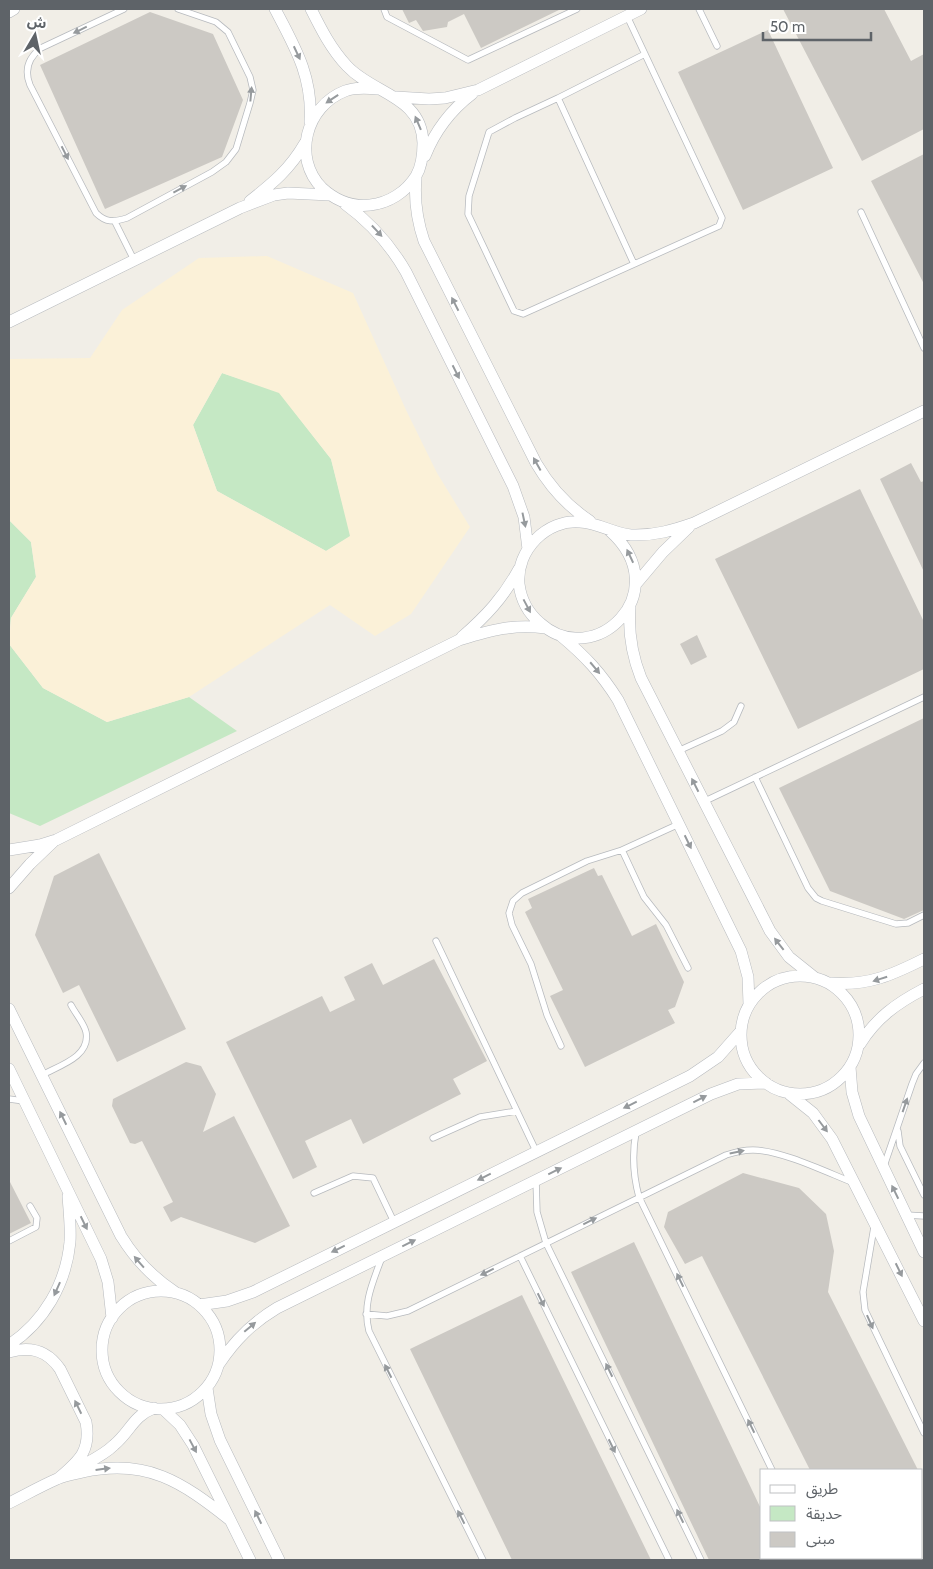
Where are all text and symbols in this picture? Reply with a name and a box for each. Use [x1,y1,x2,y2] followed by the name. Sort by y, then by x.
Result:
[10,10,60,60] north arrow
[763,10,870,42] scale bar
[26,12,48,33] text: ش
[770,18,805,36] text: 50 m
[73,26,87,34] one-way arrow
[293,45,301,60] one-way arrow
[248,85,256,101] one-way arrow
[325,94,339,104] one-way arrow
[413,116,421,130] one-way arrow
[61,146,69,160] one-way arrow
[173,185,187,193] one-way arrow
[371,225,383,237] one-way arrow
[451,296,459,311] one-way arrow
[452,365,460,380] one-way arrow
[533,457,541,471] one-way arrow
[520,512,528,527] one-way arrow
[625,549,633,563] one-way arrow
[523,599,531,613] one-way arrow
[589,661,601,673] one-way arrow
[691,778,699,792] one-way arrow
[684,835,692,849] one-way arrow
[773,938,784,951] one-way arrow
[872,976,887,983] one-way arrow
[693,1095,707,1103] one-way arrow
[902,1098,909,1113] one-way arrow
[623,1102,637,1110] one-way arrow
[59,1111,67,1126] one-way arrow
[818,1119,828,1133] one-way arrow
[729,1148,744,1156] one-way arrow
[547,1167,562,1175] one-way arrow
[477,1173,491,1181] one-way arrow
[891,1185,899,1199] one-way arrow
[80,1216,88,1230] one-way arrow
[583,1217,597,1225] one-way arrow
[402,1239,416,1247] one-way arrow
[331,1245,345,1253] one-way arrow
[133,1256,145,1268] one-way arrow
[894,1262,903,1277] one-way arrow
[480,1268,494,1276] one-way arrow
[676,1273,684,1288] one-way arrow
[53,1281,62,1296] one-way arrow
[537,1293,545,1307] one-way arrow
[867,1315,875,1329] one-way arrow
[244,1322,256,1333] one-way arrow
[604,1363,612,1377] one-way arrow
[384,1364,392,1378] one-way arrow
[74,1400,82,1414] one-way arrow
[747,1419,755,1434] one-way arrow
[189,1439,197,1453] one-way arrow
[609,1439,617,1453] one-way arrow
[96,1464,112,1472] one-way arrow
[760,1469,923,1559] legend
[806,1480,838,1499] text: طريق
[806,1505,842,1523] text: حديقة
[253,1509,262,1524] one-way arrow
[457,1509,465,1524] one-way arrow
[676,1509,684,1524] one-way arrow
[806,1530,835,1548] text: مبنى

